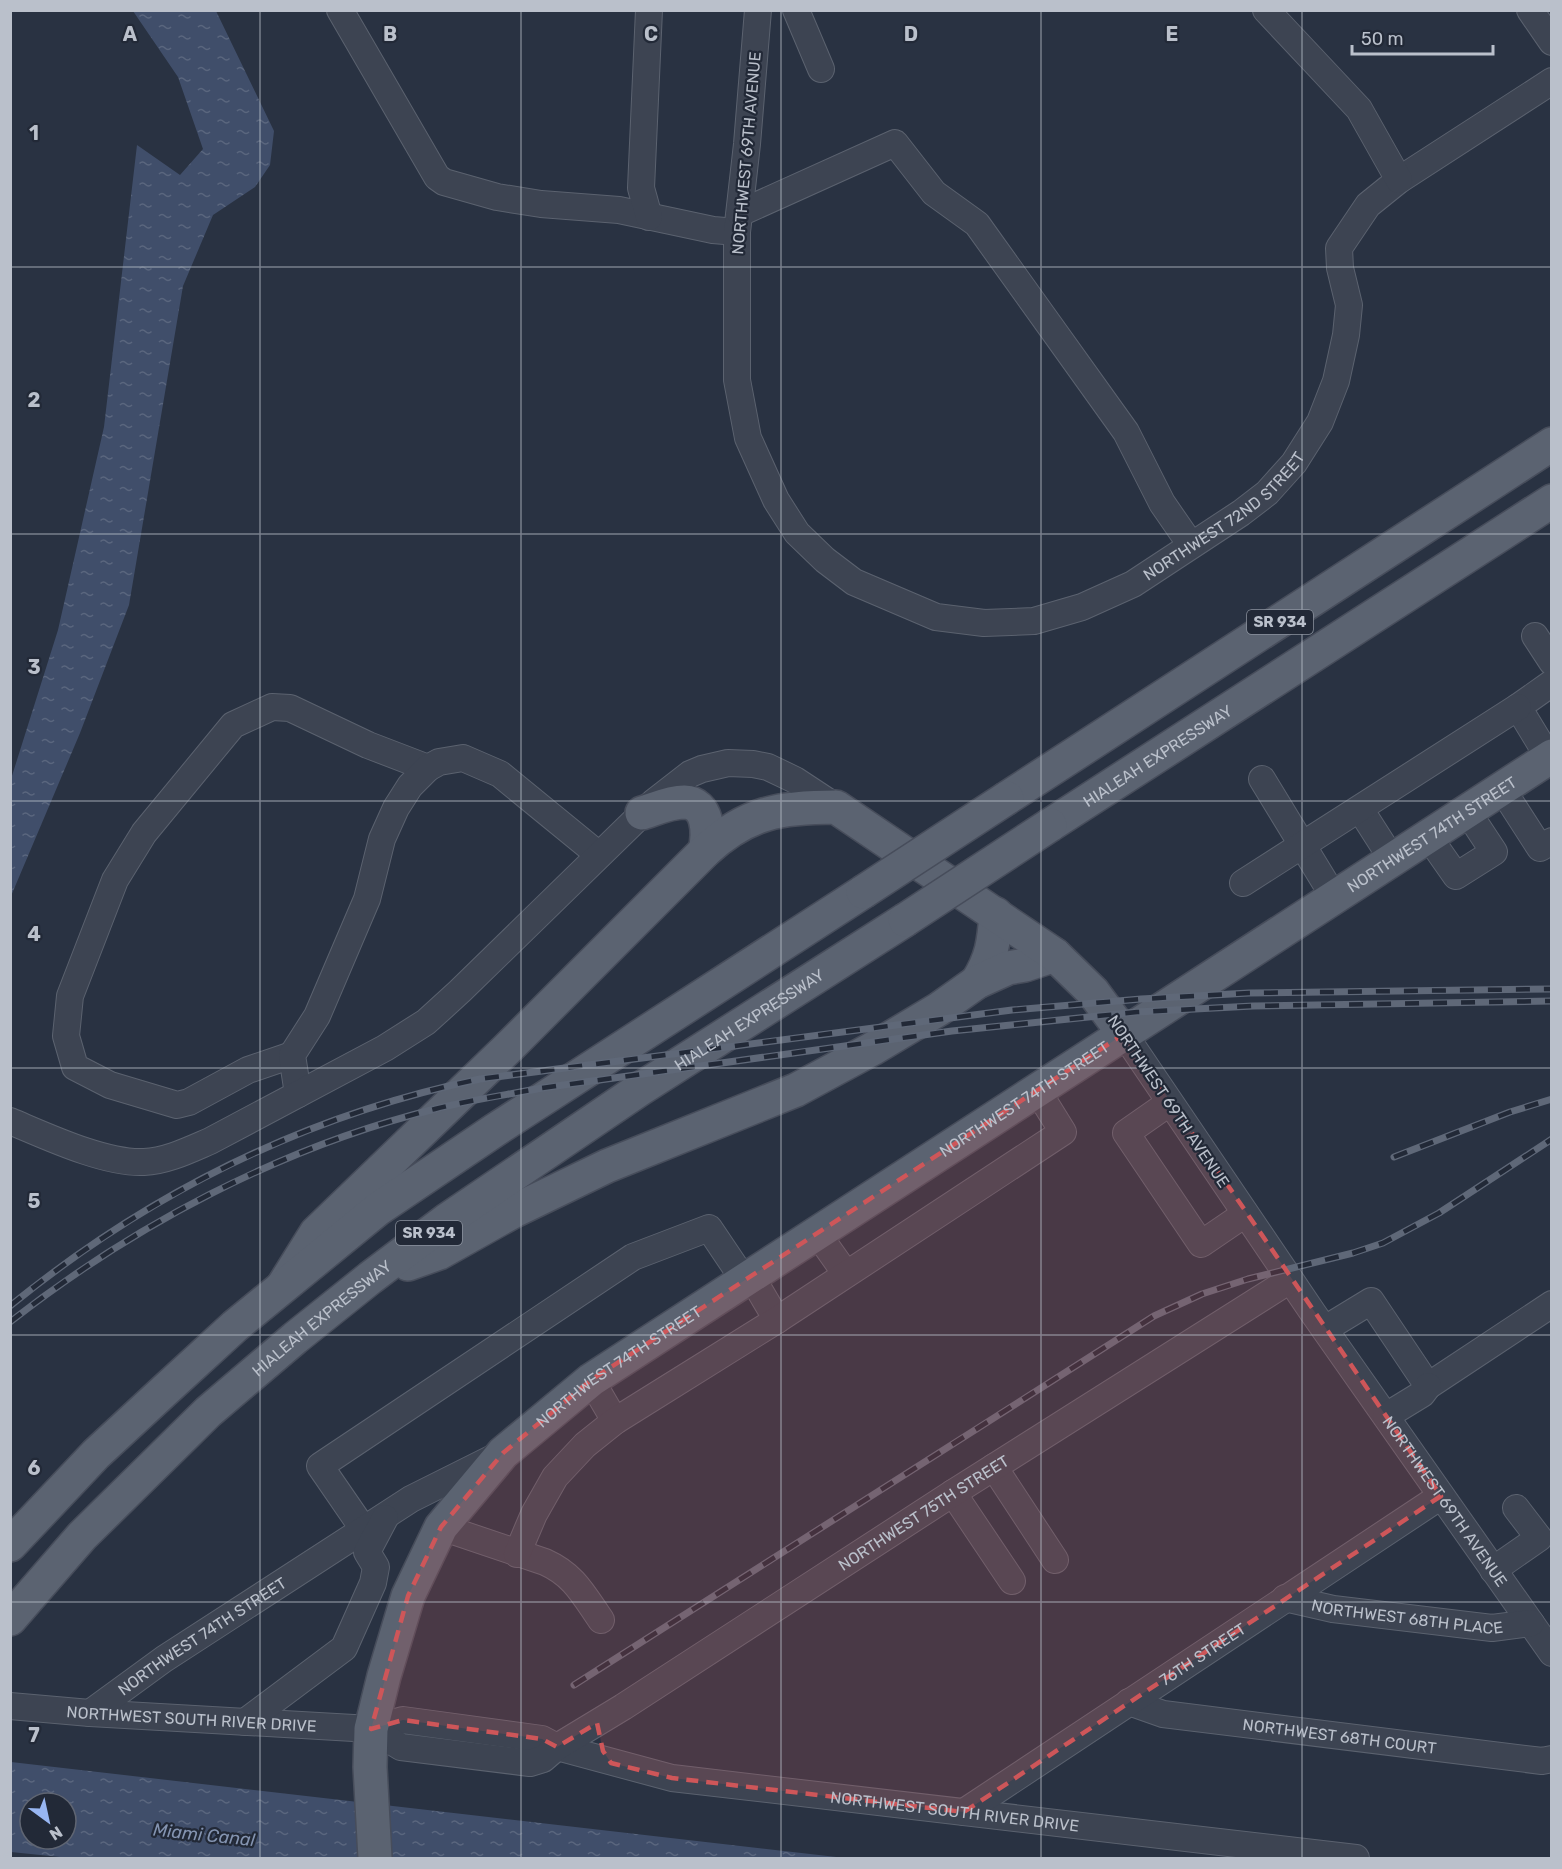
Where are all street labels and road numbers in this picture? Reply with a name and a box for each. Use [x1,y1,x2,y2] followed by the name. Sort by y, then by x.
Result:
[728,51,765,255] street label: NORTHWEST 69TH AVENUE
[1140,448,1309,585] street label: NORTHWEST 72ND STREET
[1247,610,1313,634] road number: SR 934
[1080,701,1236,811] street label: HIALEAH EXPRESSWAY
[1344,773,1520,896] street label: NORTHWEST 74TH STREET
[671,965,828,1075] street label: HIALEAH EXPRESSWAY
[1104,1012,1233,1191] street label: NORTHWEST 69TH AVENUE
[936,1037,1113,1161] street label: NORTHWEST 74TH STREET
[396,1221,462,1245] road number: SR 934
[248,1256,395,1380] street label: HIALEAH EXPRESSWAY
[532,1302,705,1432] street label: NORTHWEST 74TH STREET
[1379,1413,1511,1590] street label: NORTHWEST 69TH AVENUE
[835,1451,1012,1575] street label: NORTHWEST 75TH STREET
[114,1573,290,1699] street label: NORTHWEST 74TH STREET
[1310,1595,1504,1638] street label: NORTHWEST 68TH PLACE
[1156,1619,1249,1690] street label: 76TH STREET
[66,1702,317,1736] street label: NORTHWEST SOUTH RIVER DRIVE
[1242,1715,1437,1758] street label: NORTHWEST 68TH COURT
[829,1788,1080,1836] street label: NORTHWEST SOUTH RIVER DRIVE

